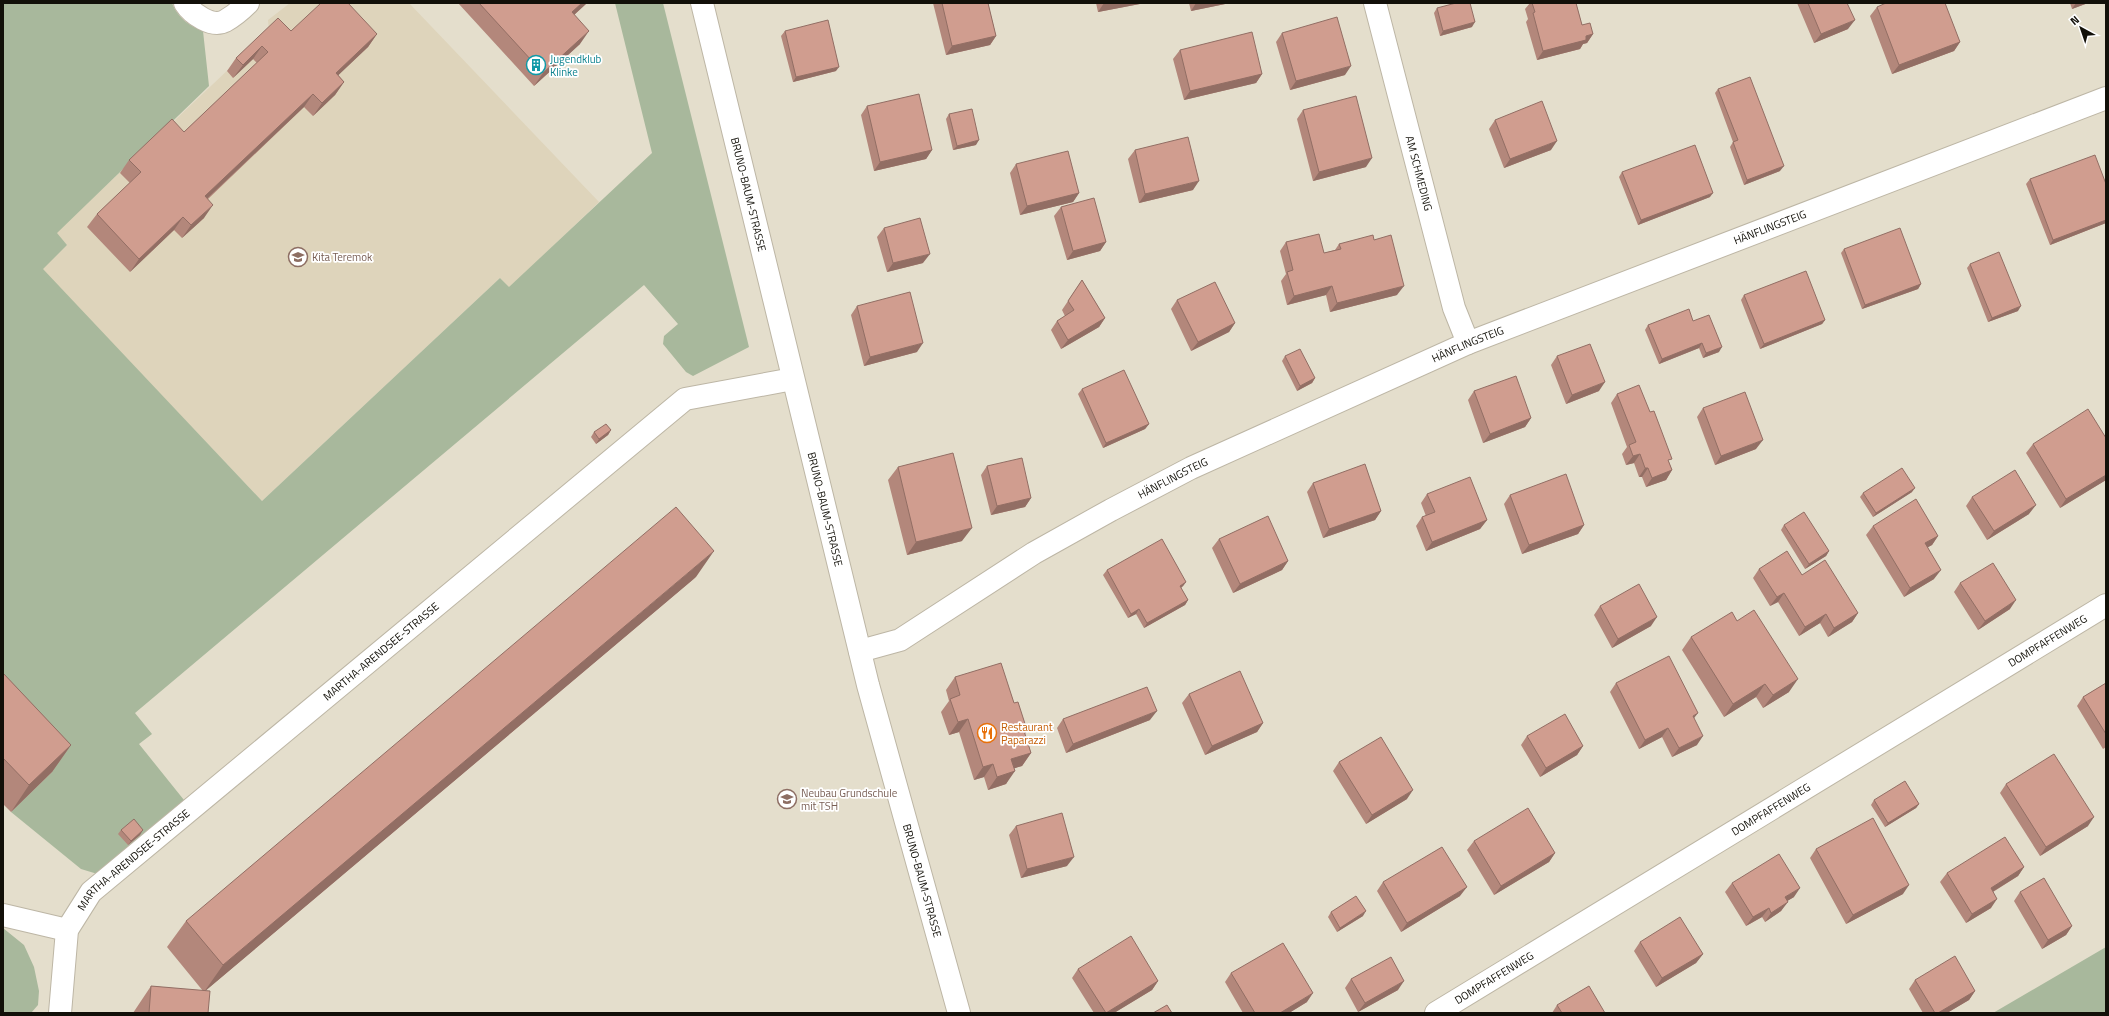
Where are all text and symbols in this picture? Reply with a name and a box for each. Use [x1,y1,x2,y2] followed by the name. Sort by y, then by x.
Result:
[2061,8,2101,48] north arrow
[2067,12,2083,29] text: N
[550,51,602,80] place label: Jugendklub Klinke
[525,54,547,76] building icon: Jugendklub Klinke
[1402,134,1437,213] street label: AM SCHMEDING
[727,136,770,253] street label: BRUNO-BAUM-STRASSE
[1731,206,1809,248] street label: HÄNFLINGSTEIG
[287,246,309,268] school or university icon: Kita Teremok
[312,249,373,265] place label: Kita Teremok
[1429,322,1506,366] street label: HÄNFLINGSTEIG
[804,450,847,568] street label: BRUNO-BAUM-STRASSE
[1135,453,1211,503] street label: HÄNFLINGSTEIG
[320,599,442,704] street label: MARTHA-ARENDSEE-STRASSE
[2005,610,2090,671] street label: DOMPFAFFENWEG
[1001,719,1053,748] place label: Restaurant Paparazzi
[976,722,998,744] restaurant icon: Restaurant Paparazzi
[1728,779,1814,839] street label: DOMPFAFFENWEG
[801,785,898,814] place label: Neubau Grundschule mit TSH
[776,788,798,810] school or university icon: Neubau Grundschule mit TSH
[73,805,193,914] street label: MARTHA-ARENDSEE-STRASSE
[899,822,946,939] street label: BRUNO-BAUM-STRASSE
[1452,947,1537,1008] street label: DOMPFAFFENWEG

